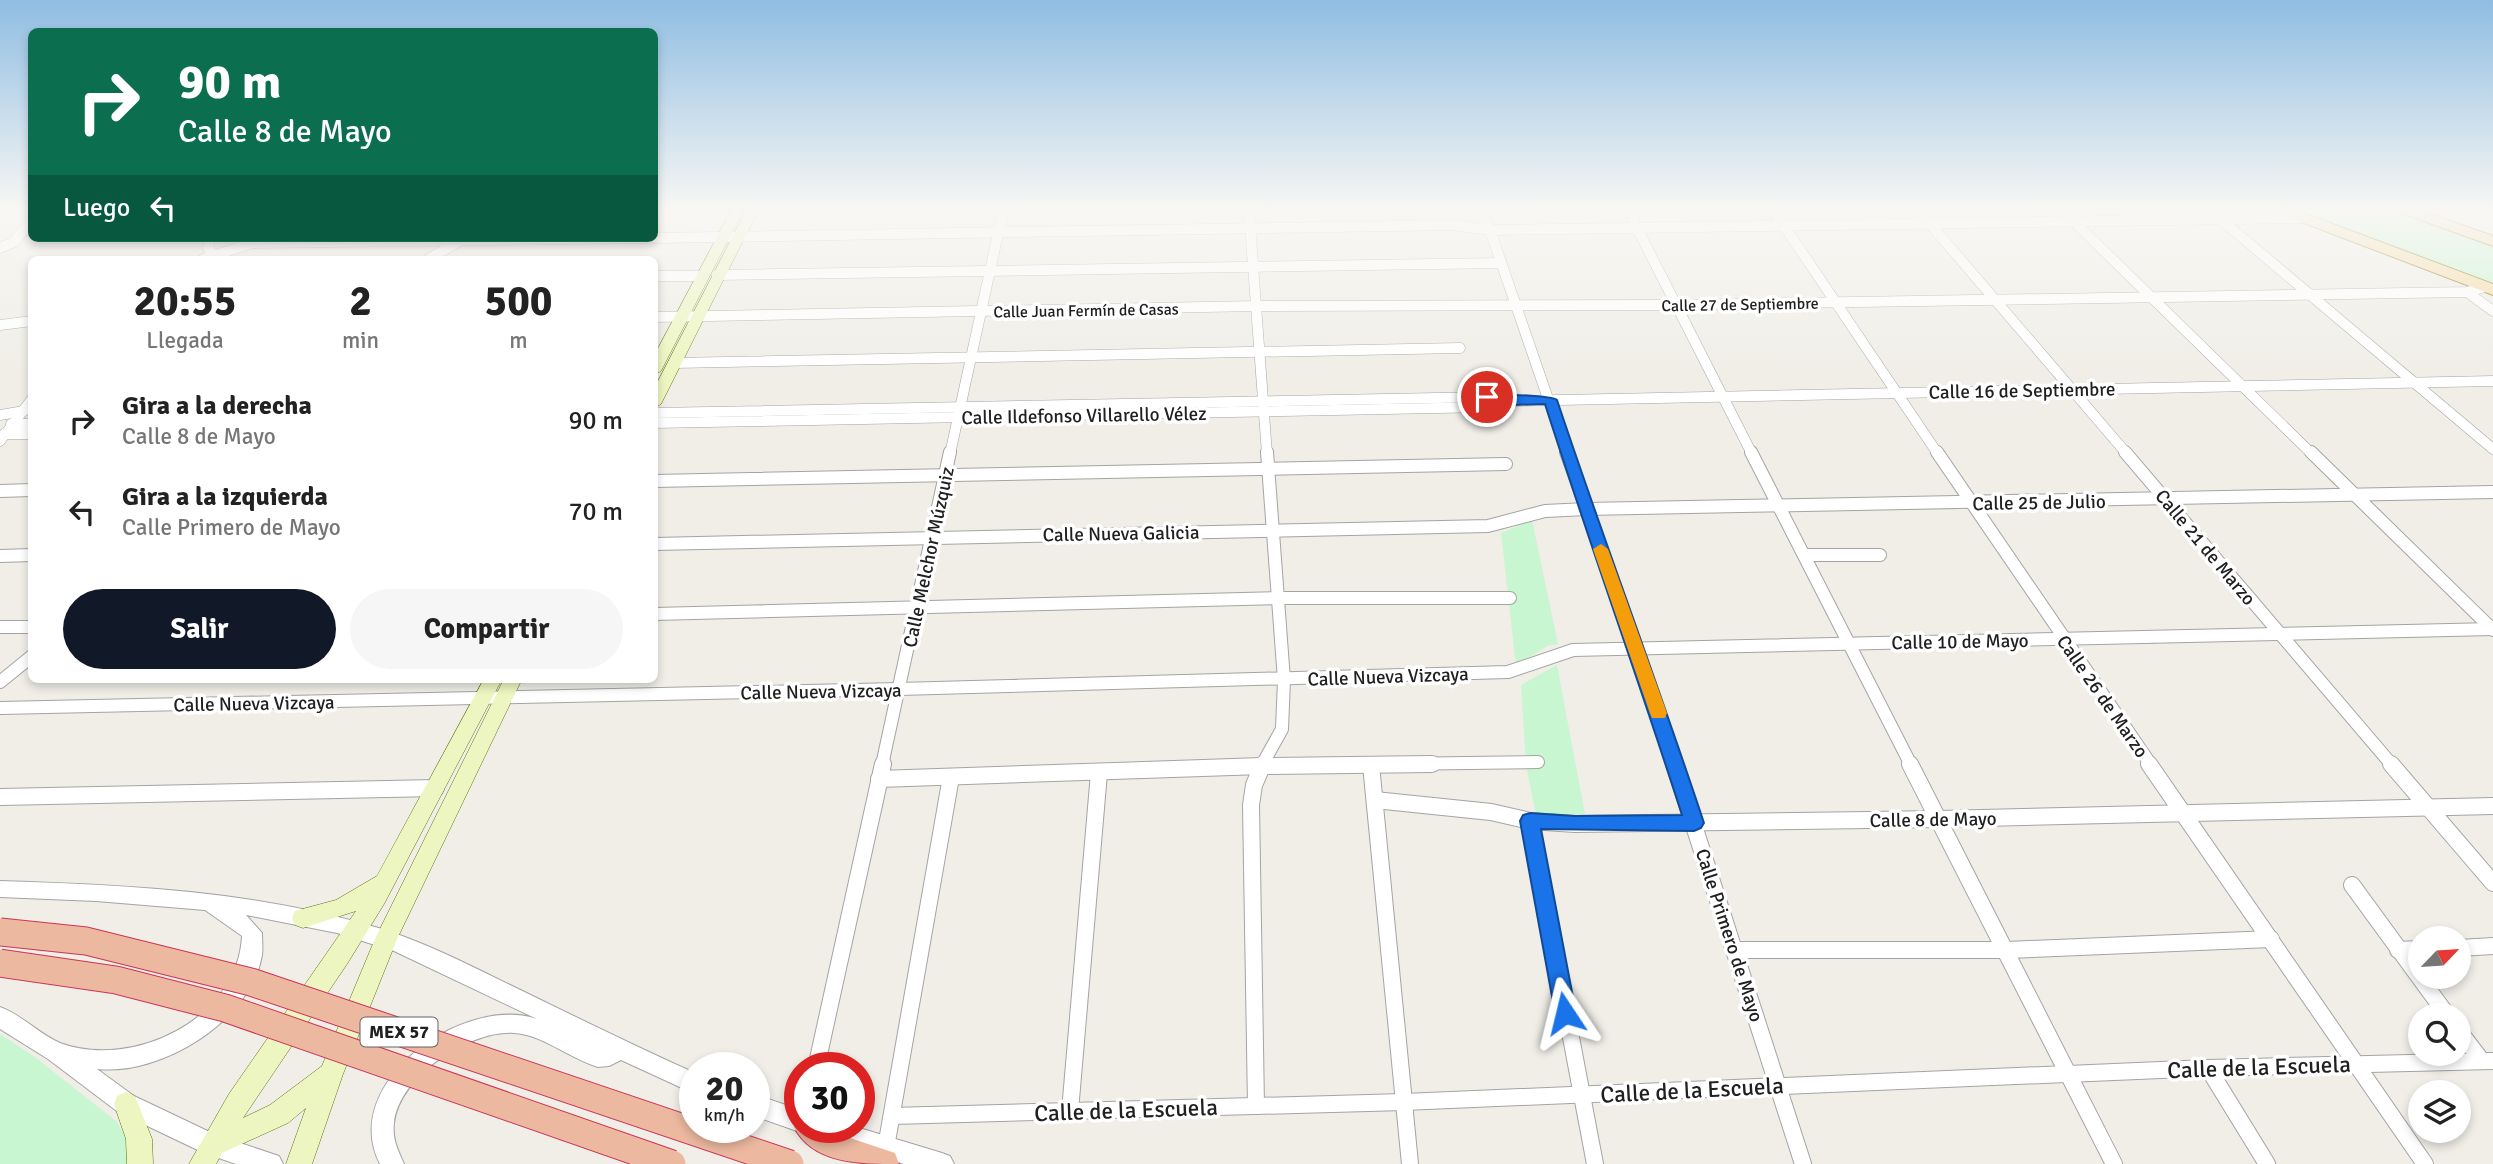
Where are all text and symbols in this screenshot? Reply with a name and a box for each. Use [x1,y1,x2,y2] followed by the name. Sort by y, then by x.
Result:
[178,52,281,112] text: 90 m
[63,56,154,147] icon: right
[178,112,392,151] text: Calle 8 de Mayo
[144,189,182,227] icon: left
[63,192,130,224] text: Luego
[133,276,237,327] text: 20:55
[349,276,372,327] text: 2
[484,276,553,327] text: 500
[1661,294,1819,316] street label: Calle 27 de Septiembre
[993,299,1179,323] street label: Calle Juan Fermín de Casas
[146,326,224,355] text: Llegada
[342,326,379,355] text: min
[509,326,528,355] text: m
[1457,367,1517,427] pin
[1928,377,2116,405] street label: Calle 16 de Septiembre
[1468,378,1506,416] icon: arrive
[122,390,312,422] text: Gira a la derecha
[63,402,101,440] icon: right
[961,402,1207,430] street label: Calle Ildefonso Villarello Vélez
[568,405,623,437] text: 90 m
[122,422,276,451] text: Calle 8 de Mayo
[898,465,960,650] street label: Calle Melchor Múzquiz
[122,481,328,513] text: Gira a la izquierda
[2150,485,2261,611] street label: Calle 21 de Marzo
[1972,490,2106,516] street label: Calle 25 de Julio
[63,493,101,531] icon: left
[568,496,623,528] text: 70 m
[122,513,341,542] text: Calle Primero de Mayo
[1042,521,1200,547] street label: Calle Nueva Galicia
[63,589,336,669] button: Salir
[350,589,623,669] button: Compartir
[1891,629,2029,655] street label: Calle 10 de Mayo
[2051,631,2153,763] street label: Calle 26 de Marzo
[1307,662,1469,692] street label: Calle Nueva Vizcaya
[740,679,902,705] street label: Calle Nueva Vizcaya
[173,691,335,717] street label: Calle Nueva Vizcaya
[1869,807,1997,833] street label: Calle 8 de Mayo
[1690,846,1768,1025] street label: Calle Primero de Mayo
[2408,926,2471,989] north arrow
[2408,926,2471,1143] map controls
[1528,976,1602,1050] position arrow
[2408,1003,2471,1066] button: search
[360,1017,438,1046] road number: MEX 57
[2167,1050,2351,1085] street label: Calle de la Escuela
[784,1052,875,1143] speed limit sign: 30
[706,1067,743,1110] text: 20
[1600,1071,1784,1110] street label: Calle de la Escuela
[2408,1080,2471,1143] button: layers
[1034,1093,1218,1128] street label: Calle de la Escuela
[704,1104,745,1126] text: km/h

